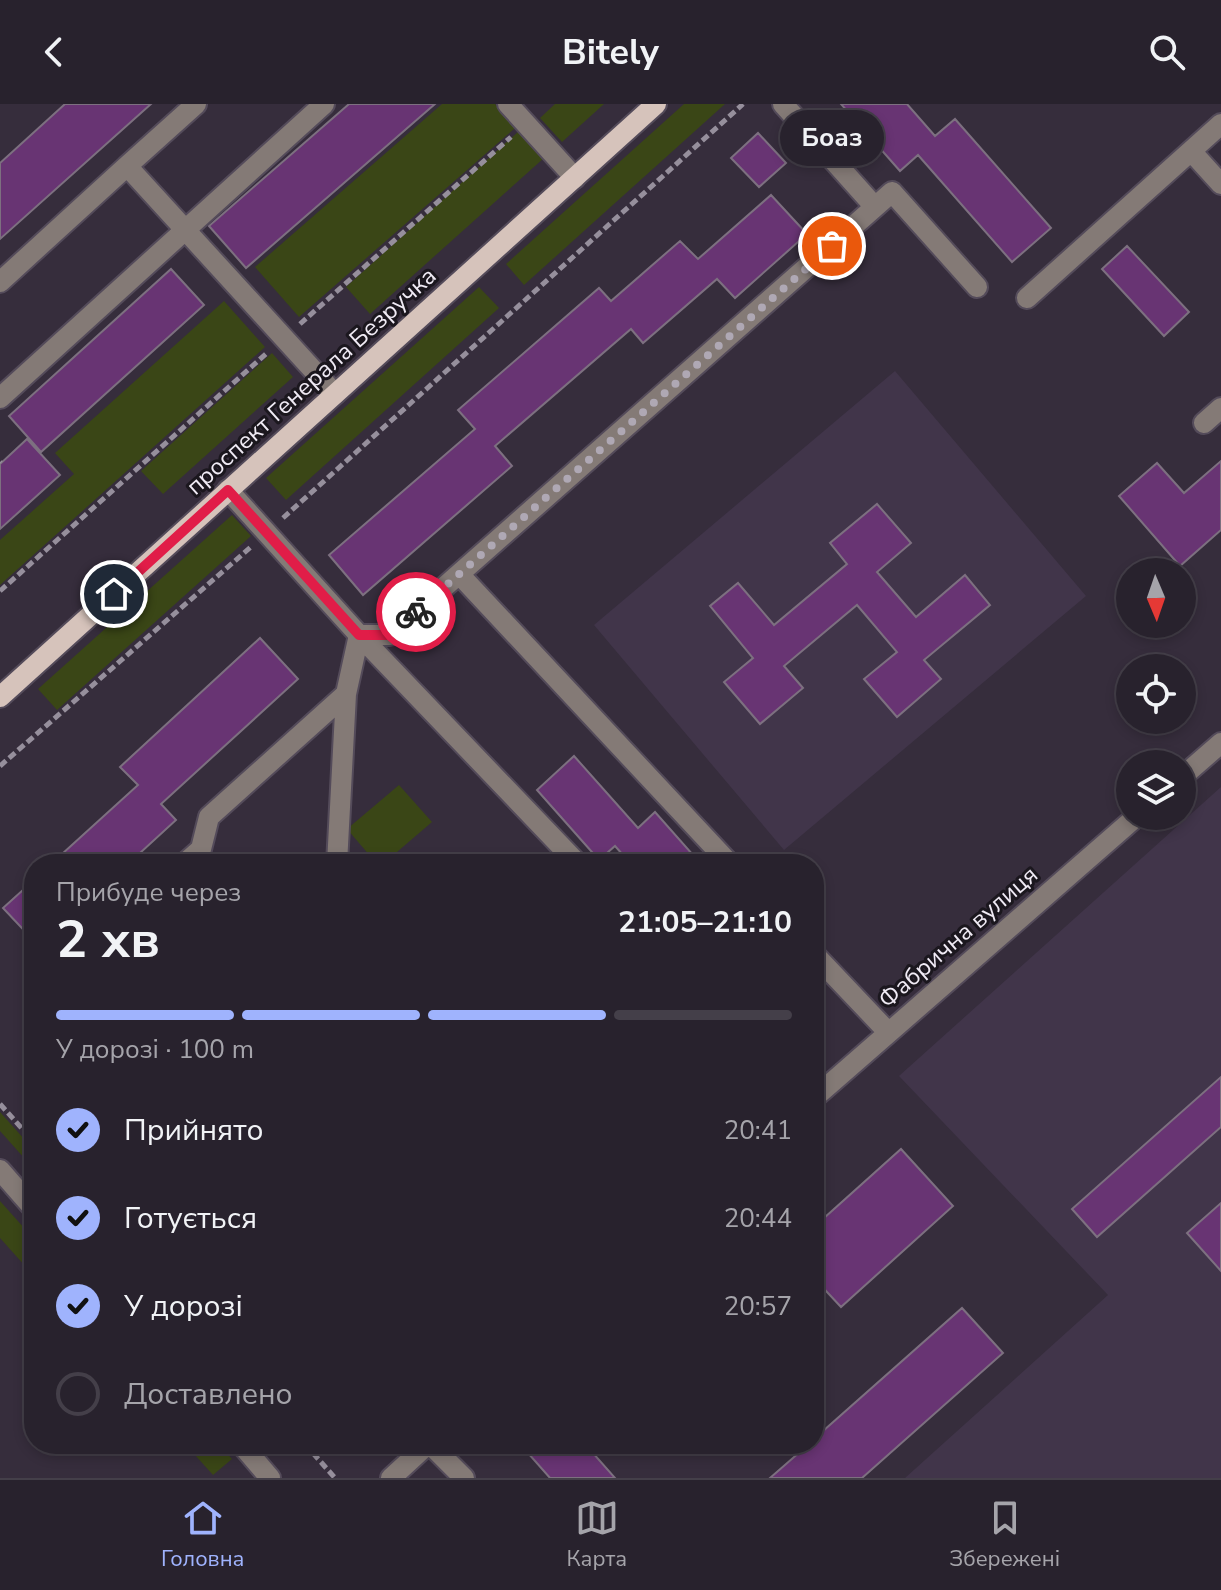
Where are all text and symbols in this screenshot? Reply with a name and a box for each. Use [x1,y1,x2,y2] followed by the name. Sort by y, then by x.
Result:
[562,28,659,77] text: Bitely
[32,30,76,74] icon: back
[1145,30,1189,74] icon: search
[780,110,884,166] callout: Боаз
[802,120,862,155] text: Боаз
[798,212,866,280] pin
[810,224,854,268] icon: bag
[179,260,443,502] street label: проспект Генерала Безручка
[1116,558,1196,638] north arrow
[1116,558,1196,830] map controls
[80,560,148,628] pin
[92,572,136,616] icon: home
[376,572,456,652] courier
[394,590,438,634] icon: bike
[1116,654,1196,734] button: locate
[1116,750,1196,830] button: layers
[871,859,1045,1015] street label: Фабрична вулиця
[56,875,241,910] text: Прибуде через
[618,902,792,943] text: 21:05–21:10
[56,904,160,975] text: 2 хв
[56,1032,254,1067] text: У дорозі · 100 m
[56,1108,100,1152] icon: check
[124,1110,264,1151] text: Прийнято
[724,1113,792,1148] text: 20:41
[56,1196,100,1240] icon: check
[124,1198,257,1239] text: Готується
[724,1201,792,1236] text: 20:44
[56,1284,100,1328] icon: check
[124,1286,243,1327] text: У дорозі
[724,1289,792,1324] text: 20:57
[124,1374,292,1415] text: Доставлено
[161,1496,244,1574] tab: Головна
[566,1496,627,1574] tab: Карта
[949,1496,1060,1574] tab: Збережені

